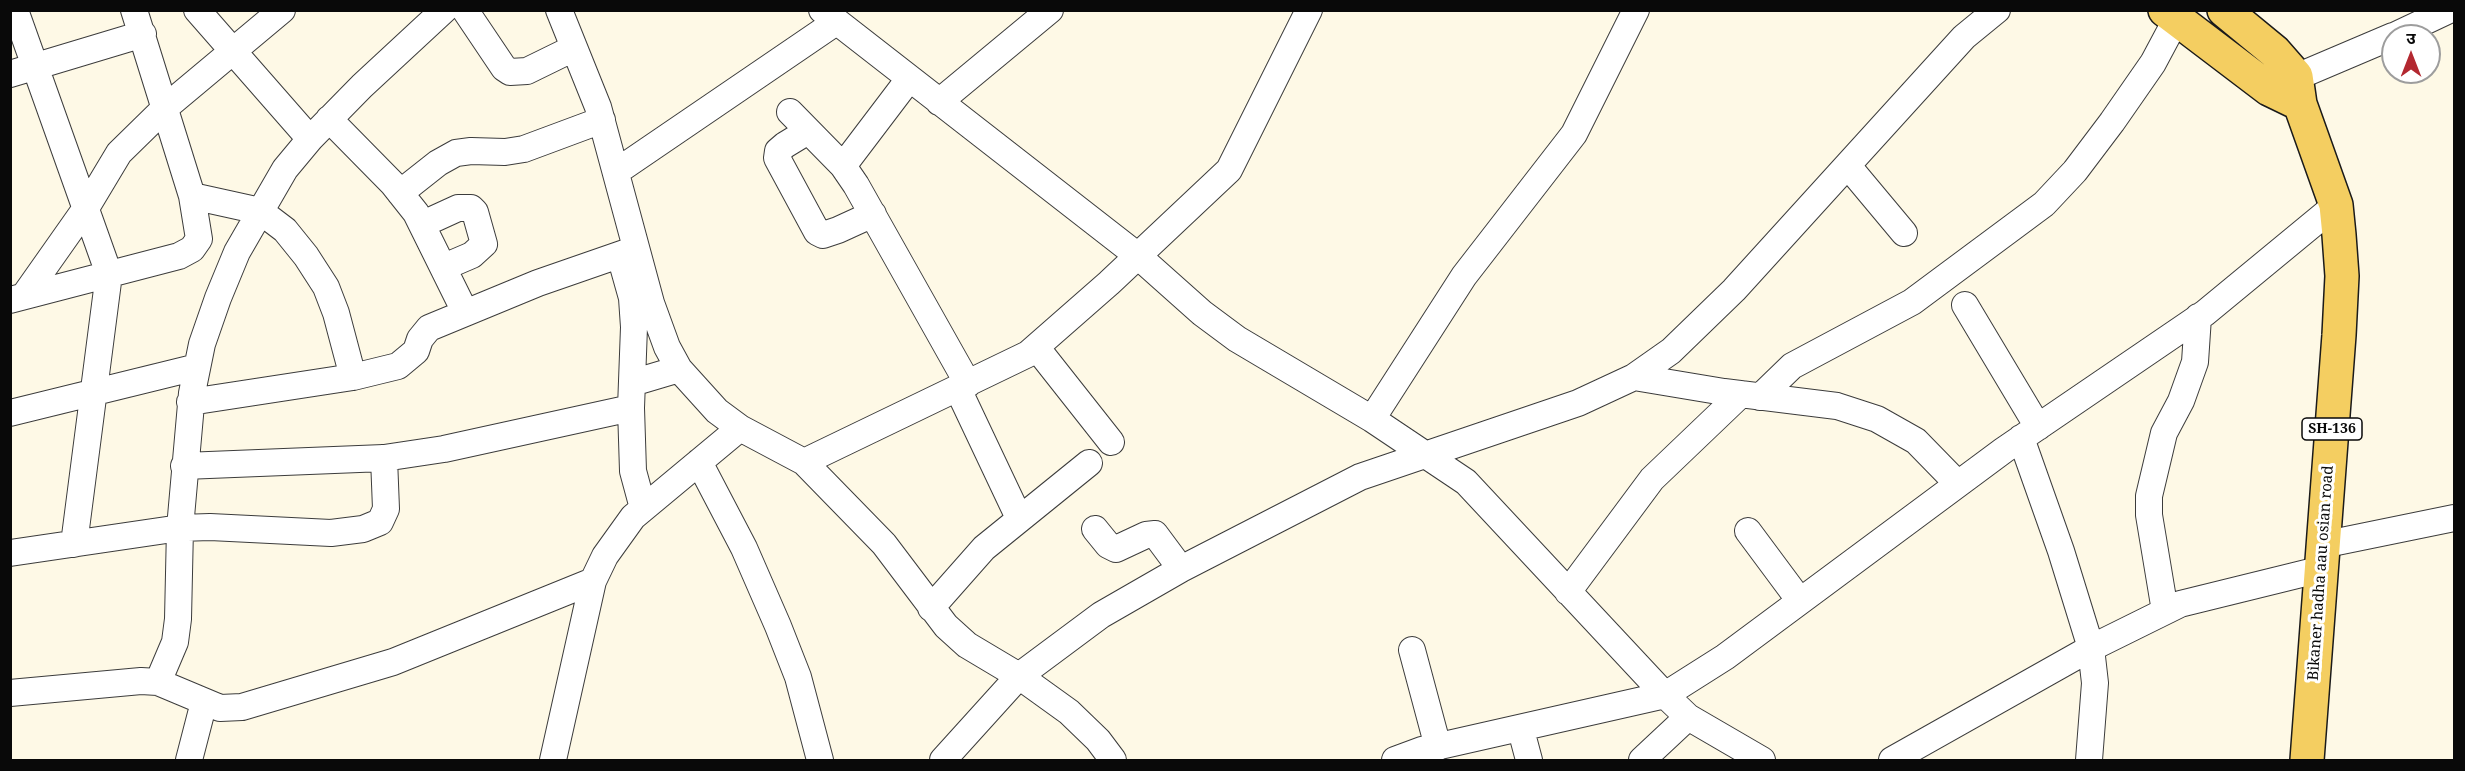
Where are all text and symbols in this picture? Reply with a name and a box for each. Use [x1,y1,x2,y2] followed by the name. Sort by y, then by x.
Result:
[2381,24,2441,84] north arrow
[2406,27,2416,49] text: उ
[2302,418,2362,440] road number: SH-136
[2305,465,2337,681] street label: Bikaner hadha aau osian road

